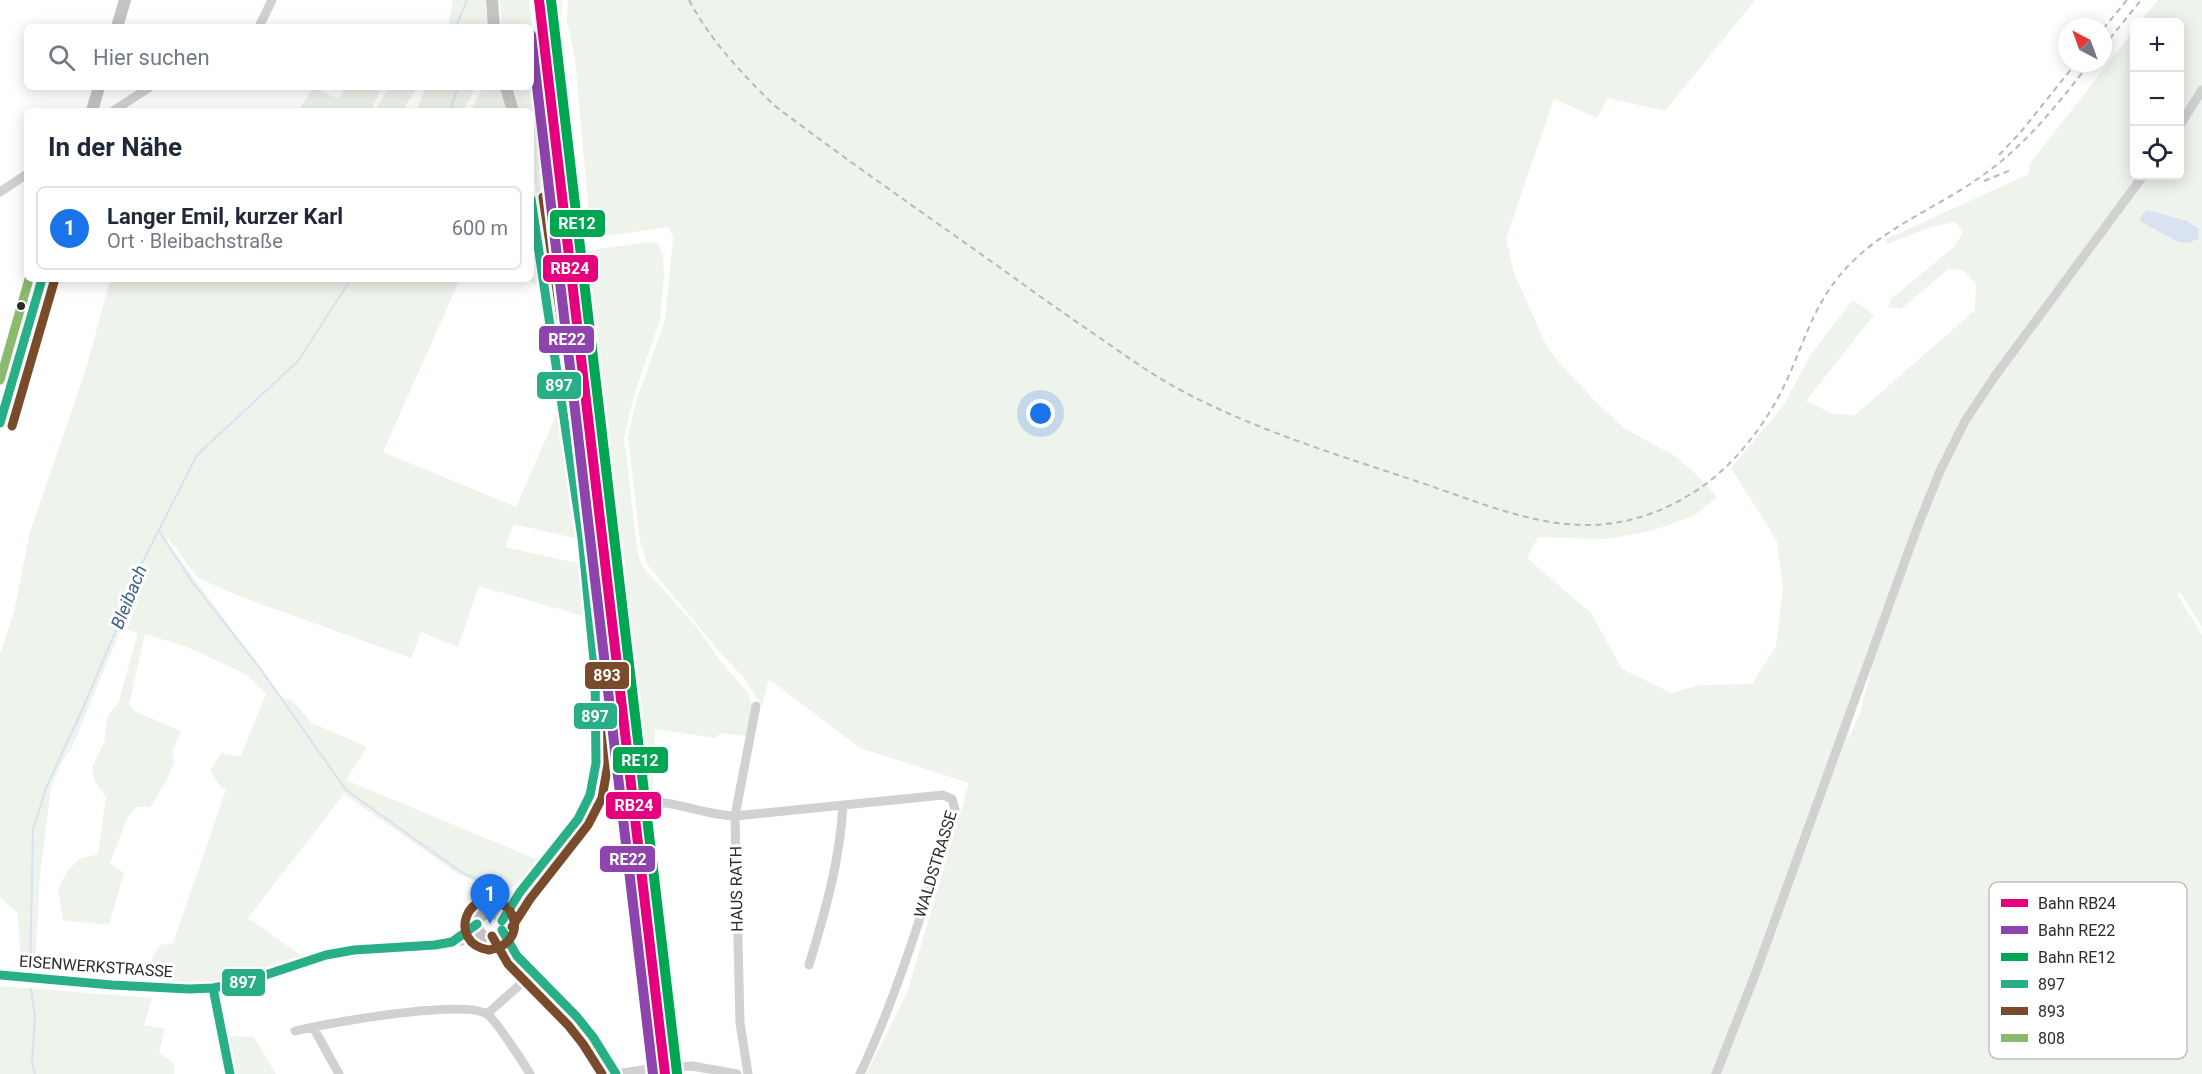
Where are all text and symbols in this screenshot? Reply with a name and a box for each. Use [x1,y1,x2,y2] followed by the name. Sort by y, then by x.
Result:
[2058,18,2112,72] north arrow
[2130,18,2184,180] map controls
[2130,18,2184,72] button: +
[24,24,534,90] search box
[45,41,78,74] icon: search
[93,45,210,70] text: Hier suchen
[2130,72,2184,126] button: −
[2130,126,2184,180] button: locate
[48,132,182,162] text: In der Nähe
[107,204,343,229] text: Langer Emil, kurzer Karl
[549,209,606,238] line badge: RE12
[558,214,596,233] text: RE12
[64,216,75,240] text: 1
[452,216,508,240] text: 600 m
[107,229,283,253] text: Ort · Bleibachstraße
[542,254,599,283] line badge: RB24
[551,259,589,278] text: RB24
[15,300,27,312] unlabelled marker
[538,325,595,354] line badge: RE22
[548,330,586,349] text: RE22
[536,371,582,400] line badge: 897
[545,376,573,395] text: 897
[1026,399,1055,428] your location
[106,562,151,632] water label: Bleibach
[584,661,630,690] line badge: 893
[593,666,621,685] text: 893
[573,702,618,730] line badge: 897
[581,707,609,726] text: 897
[612,746,669,774] line badge: RE12
[621,751,659,770] text: RE12
[605,791,662,820] line badge: RB24
[615,796,653,815] text: RB24
[910,808,961,920] street label: WALDSTRASSE
[599,845,656,873] line badge: RE22
[726,846,747,932] street label: HAUS RATH
[609,850,647,869] text: RE22
[470,874,510,924] pin: 1
[1989,882,2187,1059] legend
[2038,894,2116,913] text: Bahn RB24
[2038,921,2115,940] text: Bahn RE22
[2038,948,2115,967] text: Bahn RE12
[18,952,173,981] street label: EISENWERKSTRASSE
[221,968,266,997] line badge: 897
[229,973,257,992] text: 897
[2038,975,2065,994] text: 897
[2038,1002,2065,1021] text: 893
[2038,1029,2065,1048] text: 808

